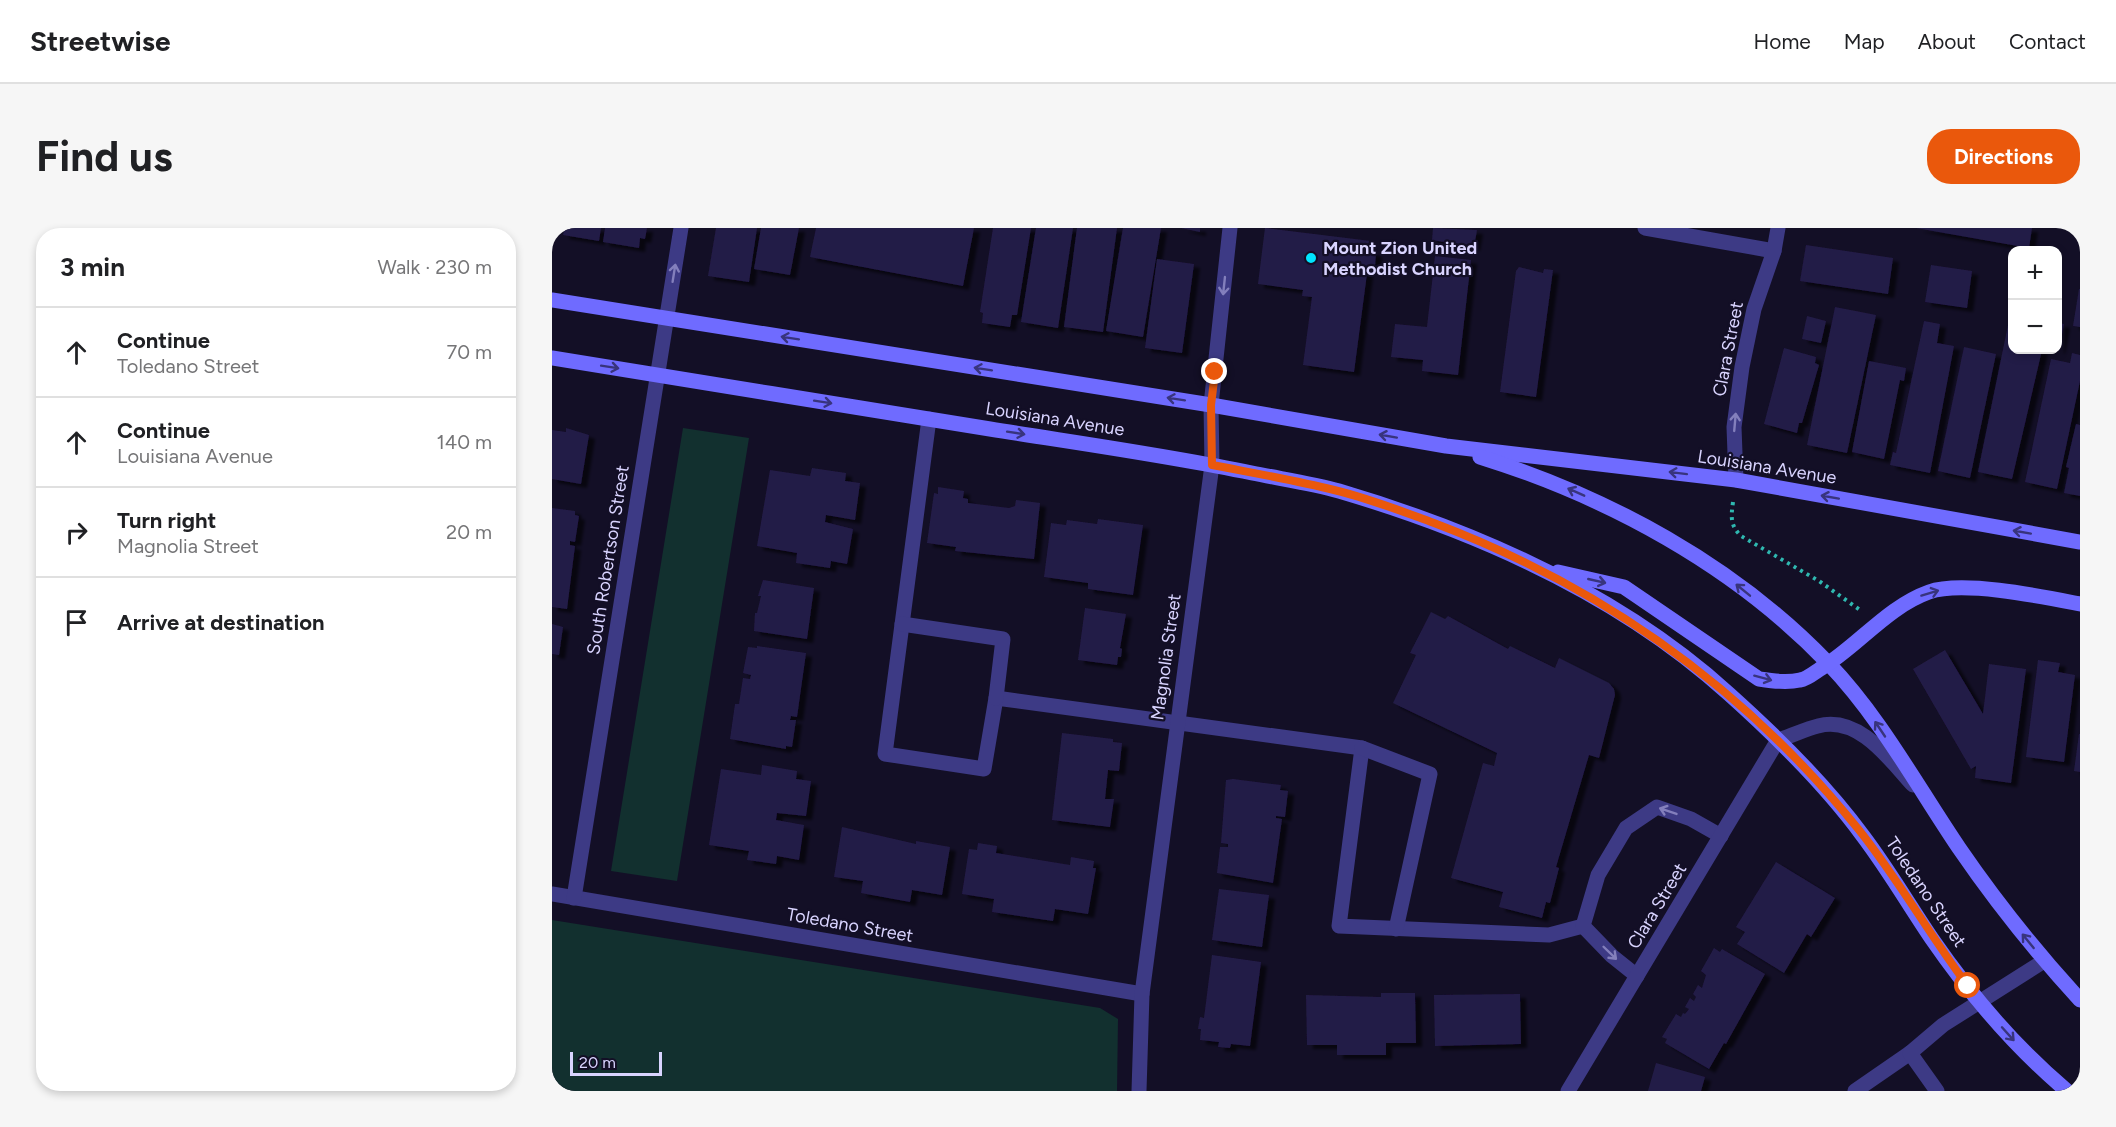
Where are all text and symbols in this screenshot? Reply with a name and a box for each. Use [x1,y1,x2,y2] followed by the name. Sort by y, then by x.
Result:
[30,24,170,58] text: Streetwise
[1754,29,1811,54] text: Home
[1844,29,1885,54] text: Map
[1918,29,1976,54] text: About
[2009,29,2086,54] text: Contact
[1927,129,2080,184] button: Directions
[36,131,173,182] text: Find us
[1323,237,1477,280] place label: Mount Zion United Methodist Church
[2008,246,2062,354] map controls
[2008,246,2062,300] button: +
[60,251,125,283] text: 3 min
[1304,251,1318,265] marker: Mount Zion United Methodist Church
[378,255,492,279] text: Walk · 230 m
[668,264,679,284] one-way arrow
[1218,276,1229,296] one-way arrow
[1708,299,1748,398] street label: Clara Street
[2008,300,2062,354] button: −
[117,327,210,354] text: Continue
[781,333,801,344] one-way arrow
[60,336,93,369] icon: ahead
[446,340,492,364] text: 70 m
[117,354,259,378] text: Toledano Street
[1201,358,1227,384] route end
[599,362,619,373] one-way arrow
[974,363,993,374] one-way arrow
[1166,393,1186,404] one-way arrow
[813,397,832,408] one-way arrow
[984,397,1126,441] street label: Louisiana Avenue
[1730,412,1741,432] one-way arrow
[117,417,210,444] text: Continue
[60,426,93,459] icon: ahead
[1005,427,1025,438] one-way arrow
[437,430,492,454] text: 140 m
[1379,430,1399,441] one-way arrow
[117,444,273,468] text: Louisiana Avenue
[1696,445,1838,489] street label: Louisiana Avenue
[582,464,634,656] street label: South Robertson Street
[1669,468,1689,479] one-way arrow
[1567,486,1585,497] one-way arrow
[1821,491,1841,502] one-way arrow
[117,507,216,534] text: Turn right
[60,516,93,549] icon: right
[446,520,492,544] text: 20 m
[2013,526,2033,537] one-way arrow
[117,534,259,558] text: Magnolia Street
[1587,575,1606,587] one-way arrow
[1736,584,1752,597] one-way arrow
[1920,587,1939,599] one-way arrow
[1146,592,1186,722] street label: Magnolia Street
[60,606,93,639] icon: arrive
[117,609,325,636] text: Arrive at destination
[1753,673,1772,684] one-way arrow
[1874,722,1886,738] one-way arrow
[1660,804,1678,815] one-way arrow
[1881,833,1971,951] street label: Toledano Street
[1623,859,1691,953] street label: Clara Street
[785,903,915,947] street label: Toledano Street
[2021,933,2034,949] one-way arrow
[1602,945,1617,960] one-way arrow
[1954,972,1980,998] route start
[2001,1026,2015,1041] one-way arrow
[570,1049,662,1076] scale bar
[579,1053,616,1072] text: 20 m

